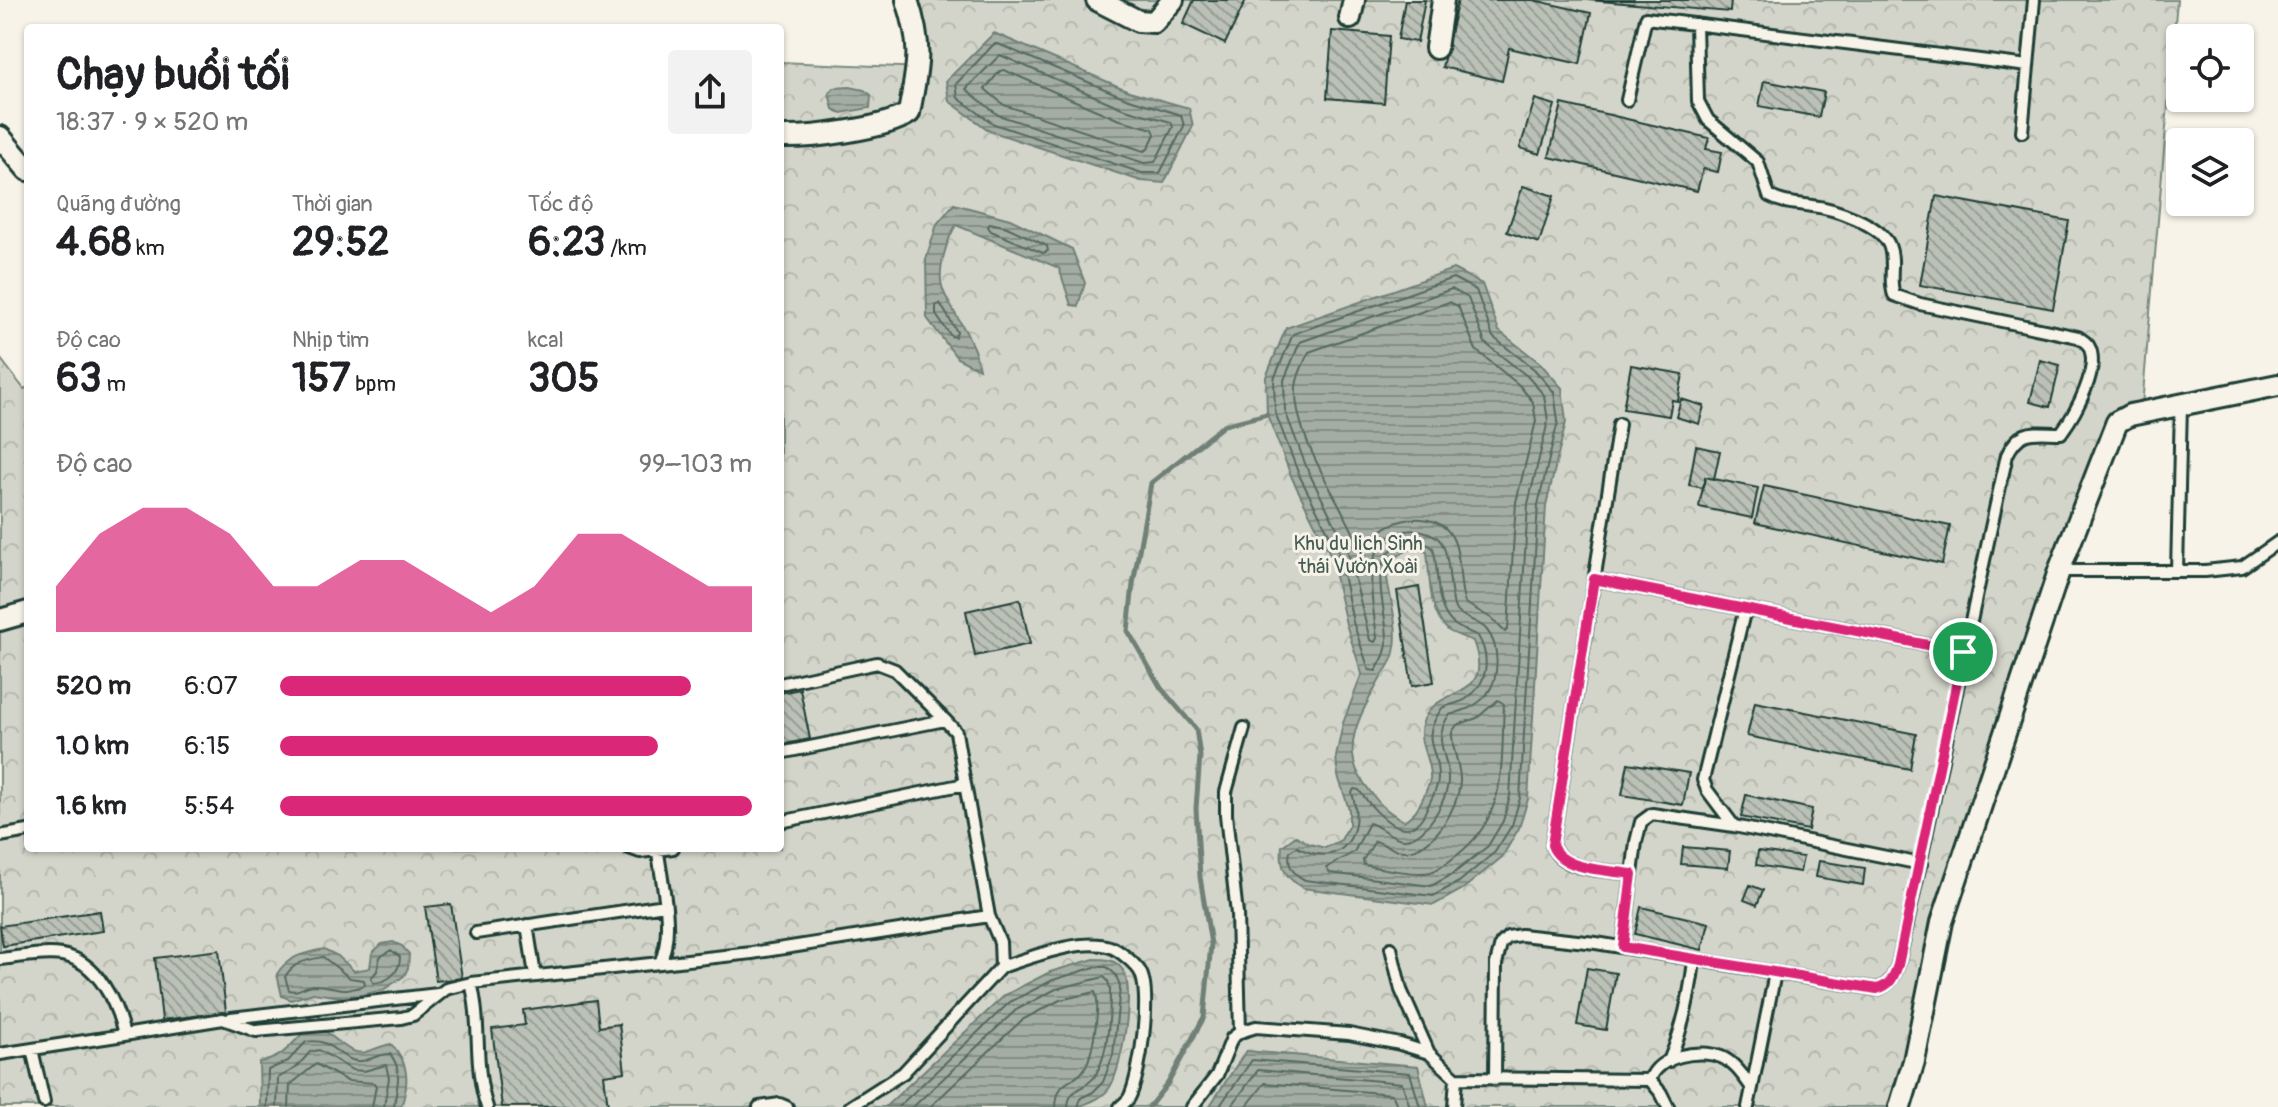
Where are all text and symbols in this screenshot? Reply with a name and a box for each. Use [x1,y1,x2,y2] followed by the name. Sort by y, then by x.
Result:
[2166,24,2254,216] map controls
[2166,24,2254,112] button: locate
[56,48,289,103] text: Chạy buổi tối
[668,50,752,134] button: share
[56,106,248,138] text: 18:37 · 9 × 520 m
[2166,128,2254,216] button: layers
[56,190,181,218] text: Quãng đường
[292,190,373,218] text: Thời gian
[528,190,593,218] text: Tốc độ
[56,218,131,267] text: 4.68
[292,218,390,267] text: 29:52
[528,218,605,267] text: 6:23
[131,234,165,262] text: km
[605,234,647,262] text: /km
[56,326,121,354] text: Độ cao
[292,326,369,354] text: Nhịp tim
[528,326,564,354] text: kcal
[56,354,102,403] text: 63
[292,354,350,403] text: 157
[528,354,599,403] text: 305
[102,370,126,398] text: m
[350,370,396,398] text: bpm
[56,448,133,480] text: Độ cao
[639,448,752,480] text: 99–103 m
[1293,531,1423,579] park label: Khu du lịch Sinh thái Vườn Xoài
[1929,618,1997,686] pin
[1941,630,1985,674] icon: arrive
[56,670,131,702] text: 520 m
[184,670,238,702] text: 6:07
[56,730,129,762] text: 1.0 km
[184,730,230,762] text: 6:15
[56,790,127,822] text: 1.6 km
[184,790,234,822] text: 5:54

